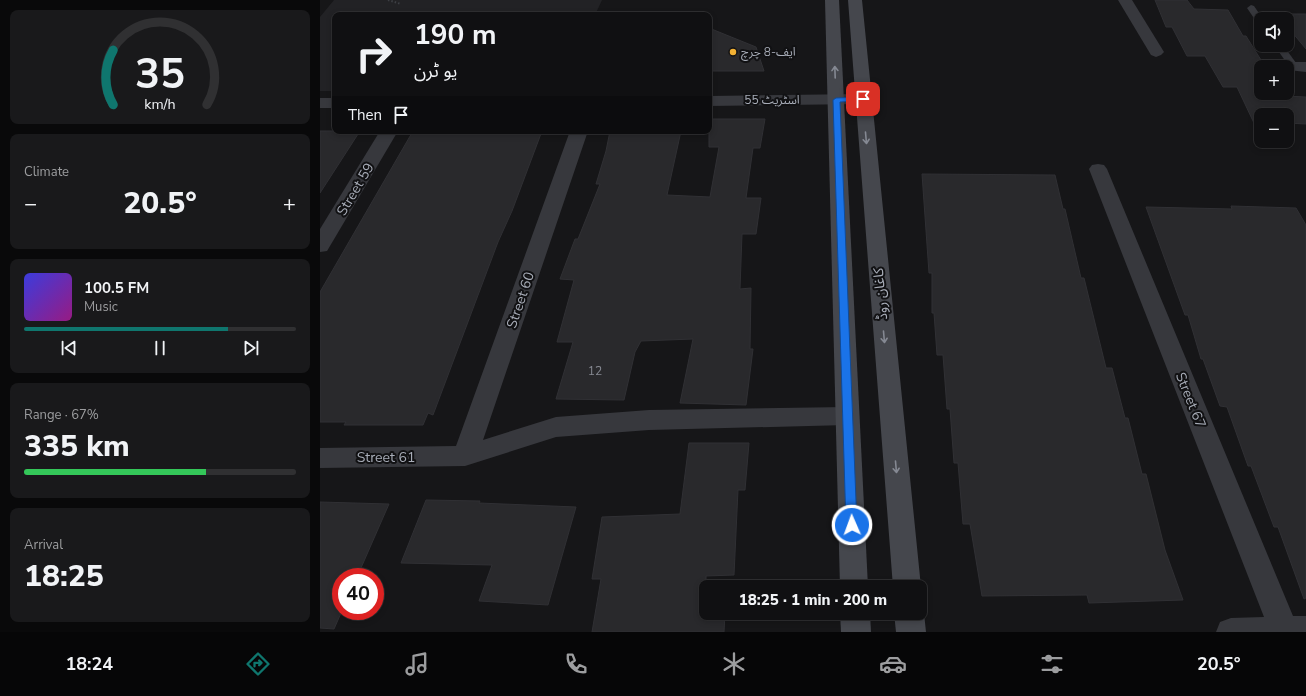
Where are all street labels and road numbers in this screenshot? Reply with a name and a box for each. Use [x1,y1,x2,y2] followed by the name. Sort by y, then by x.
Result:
[744,92,800,108] street label: اسٹریٹ 55
[332,159,379,219] street label: Street 59
[869,267,892,321] street label: کاغان روڈ
[502,269,539,331] street label: Street 60
[1171,369,1210,431] street label: Street 67
[357,448,415,467] street label: Street 61

